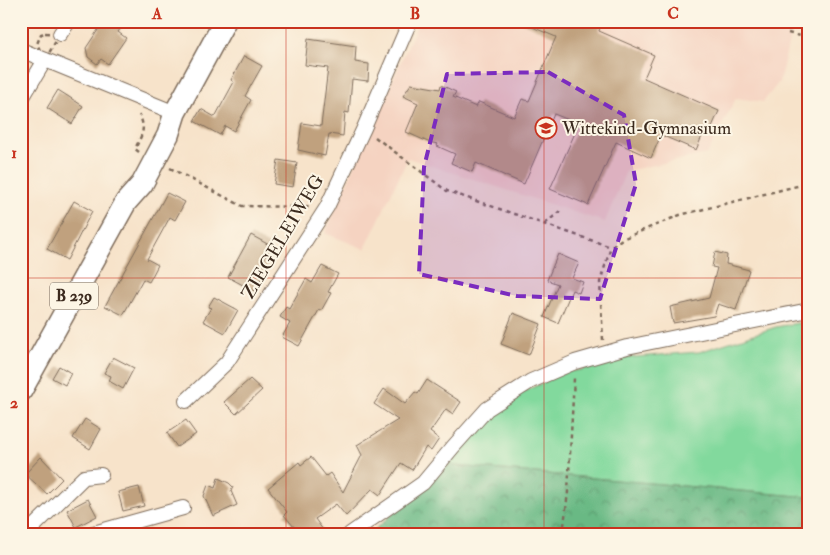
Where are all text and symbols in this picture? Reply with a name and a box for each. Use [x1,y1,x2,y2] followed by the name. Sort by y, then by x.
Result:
[151,4,163,24] text: A
[410,4,420,24] text: B
[667,4,679,24] text: C
[534,116,558,140] school or university icon: Wittekind-Gymnasium
[561,117,731,140] place label: Wittekind-Gymnasium
[11,143,17,163] text: 1
[237,170,329,304] street label: ZIEGELEIWEG
[50,282,98,310] road number: B 239
[10,393,18,413] text: 2

